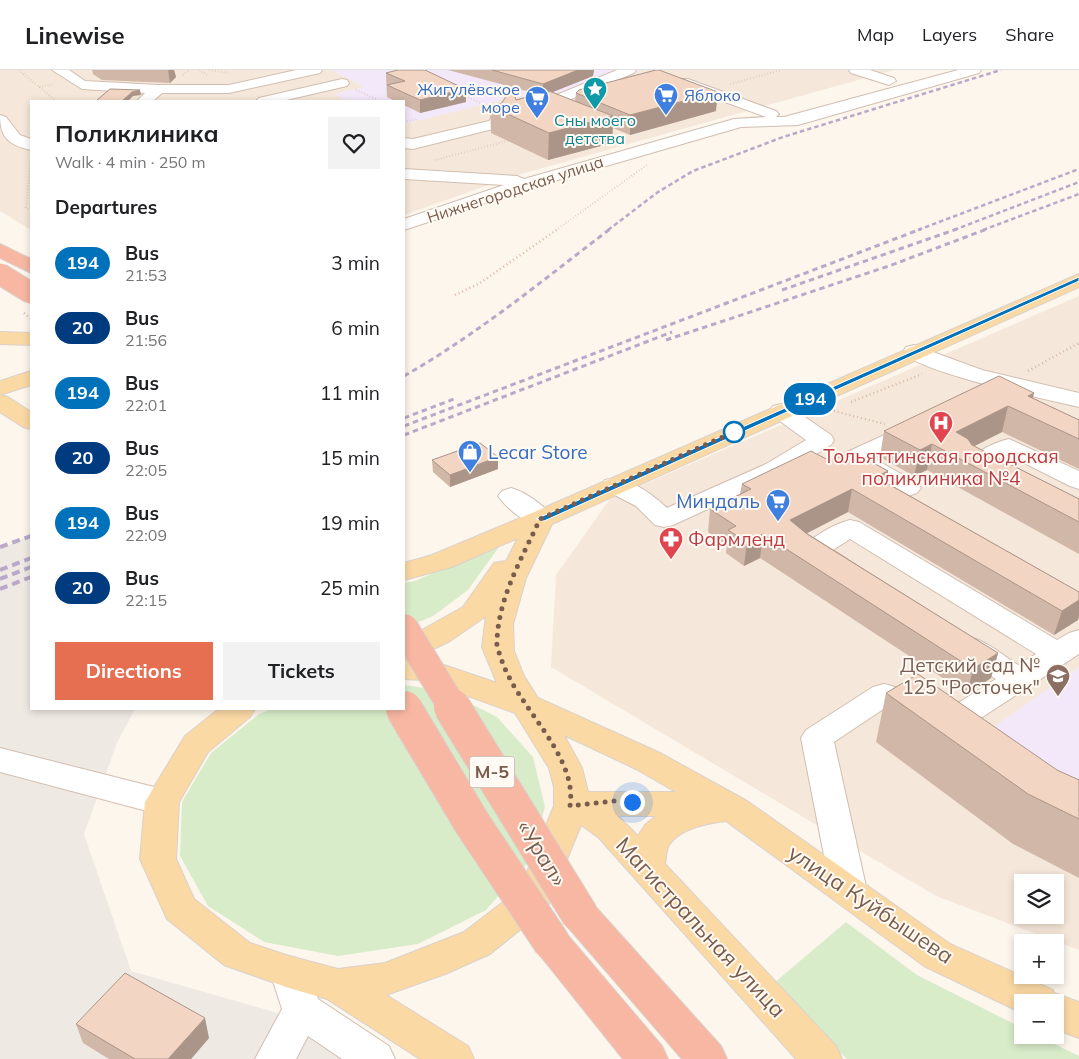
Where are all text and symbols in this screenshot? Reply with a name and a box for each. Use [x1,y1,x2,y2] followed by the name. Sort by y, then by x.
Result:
[25,20,125,50] text: Linewise
[857,23,894,46] text: Map
[922,23,977,46] text: Layers
[1005,23,1054,46] text: Share
[582,76,608,110] place icon: Сны моего детства
[417,79,520,117] place label: Жигулёвское море
[653,82,679,116] supermarket icon: Яблоко
[524,85,550,119] supermarket icon: Жигулёвское море
[684,85,741,105] place label: Яблоко
[554,110,636,148] place label: Сны моего детства
[328,117,380,169] button: heart
[55,118,219,148] text: Поликлиника
[424,151,606,227] street label: Нижнегородская улица
[55,152,206,172] text: Walk · 4 min · 250 m
[55,195,157,219] text: Departures
[125,241,159,265] text: Bus
[66,251,99,274] text: 194
[331,251,380,275] text: 3 min
[125,265,167,285] text: 21:53
[125,306,159,330] text: Bus
[72,316,93,339] text: 20
[331,316,380,340] text: 6 min
[125,330,167,350] text: 21:56
[125,371,159,395] text: Bus
[66,381,99,404] text: 194
[320,381,380,405] text: 11 min
[781,383,839,415] line badge: 194
[794,387,826,410] text: 194
[125,395,167,415] text: 22:01
[928,410,954,444] hospital icon: Тольяттинская городская поликлиника №4
[723,421,745,443] unlabelled marker
[125,436,159,460] text: Bus
[457,439,483,473] shop icon: Lecar Store
[488,440,588,464] place label: Lecar Store
[823,444,1059,490] place label: Тольяттинская городская поликлиника №4
[72,446,93,469] text: 20
[320,446,380,470] text: 15 min
[125,460,167,480] text: 22:05
[765,488,791,522] supermarket icon: Миндаль
[676,489,760,513] place label: Миндаль
[125,501,159,525] text: Bus
[66,511,99,534] text: 194
[320,511,380,535] text: 19 min
[125,525,167,545] text: 22:09
[658,526,684,560] pharmacy icon: Фармленд
[688,527,786,551] place label: Фармленд
[125,566,159,590] text: Bus
[72,576,93,599] text: 20
[320,576,380,600] text: 25 min
[125,590,167,610] text: 22:15
[55,642,213,700] button: Directions
[223,642,380,700] button: Tickets
[900,653,1040,699] place label: Детский сад № 125 "Росточек"
[1045,663,1071,697] school or university icon: Детский сад № 125 "Росточек"
[470,756,514,788] road number: М-5
[620,790,645,815] your location
[511,815,573,891] street label: «Урал»
[610,831,792,1023] street label: Магистральная улица
[783,838,959,970] street label: улица Куйбышева
[1014,874,1064,1044] map controls
[1014,874,1064,924] button: layers
[1014,934,1064,984] button: +
[1014,994,1064,1044] button: −

